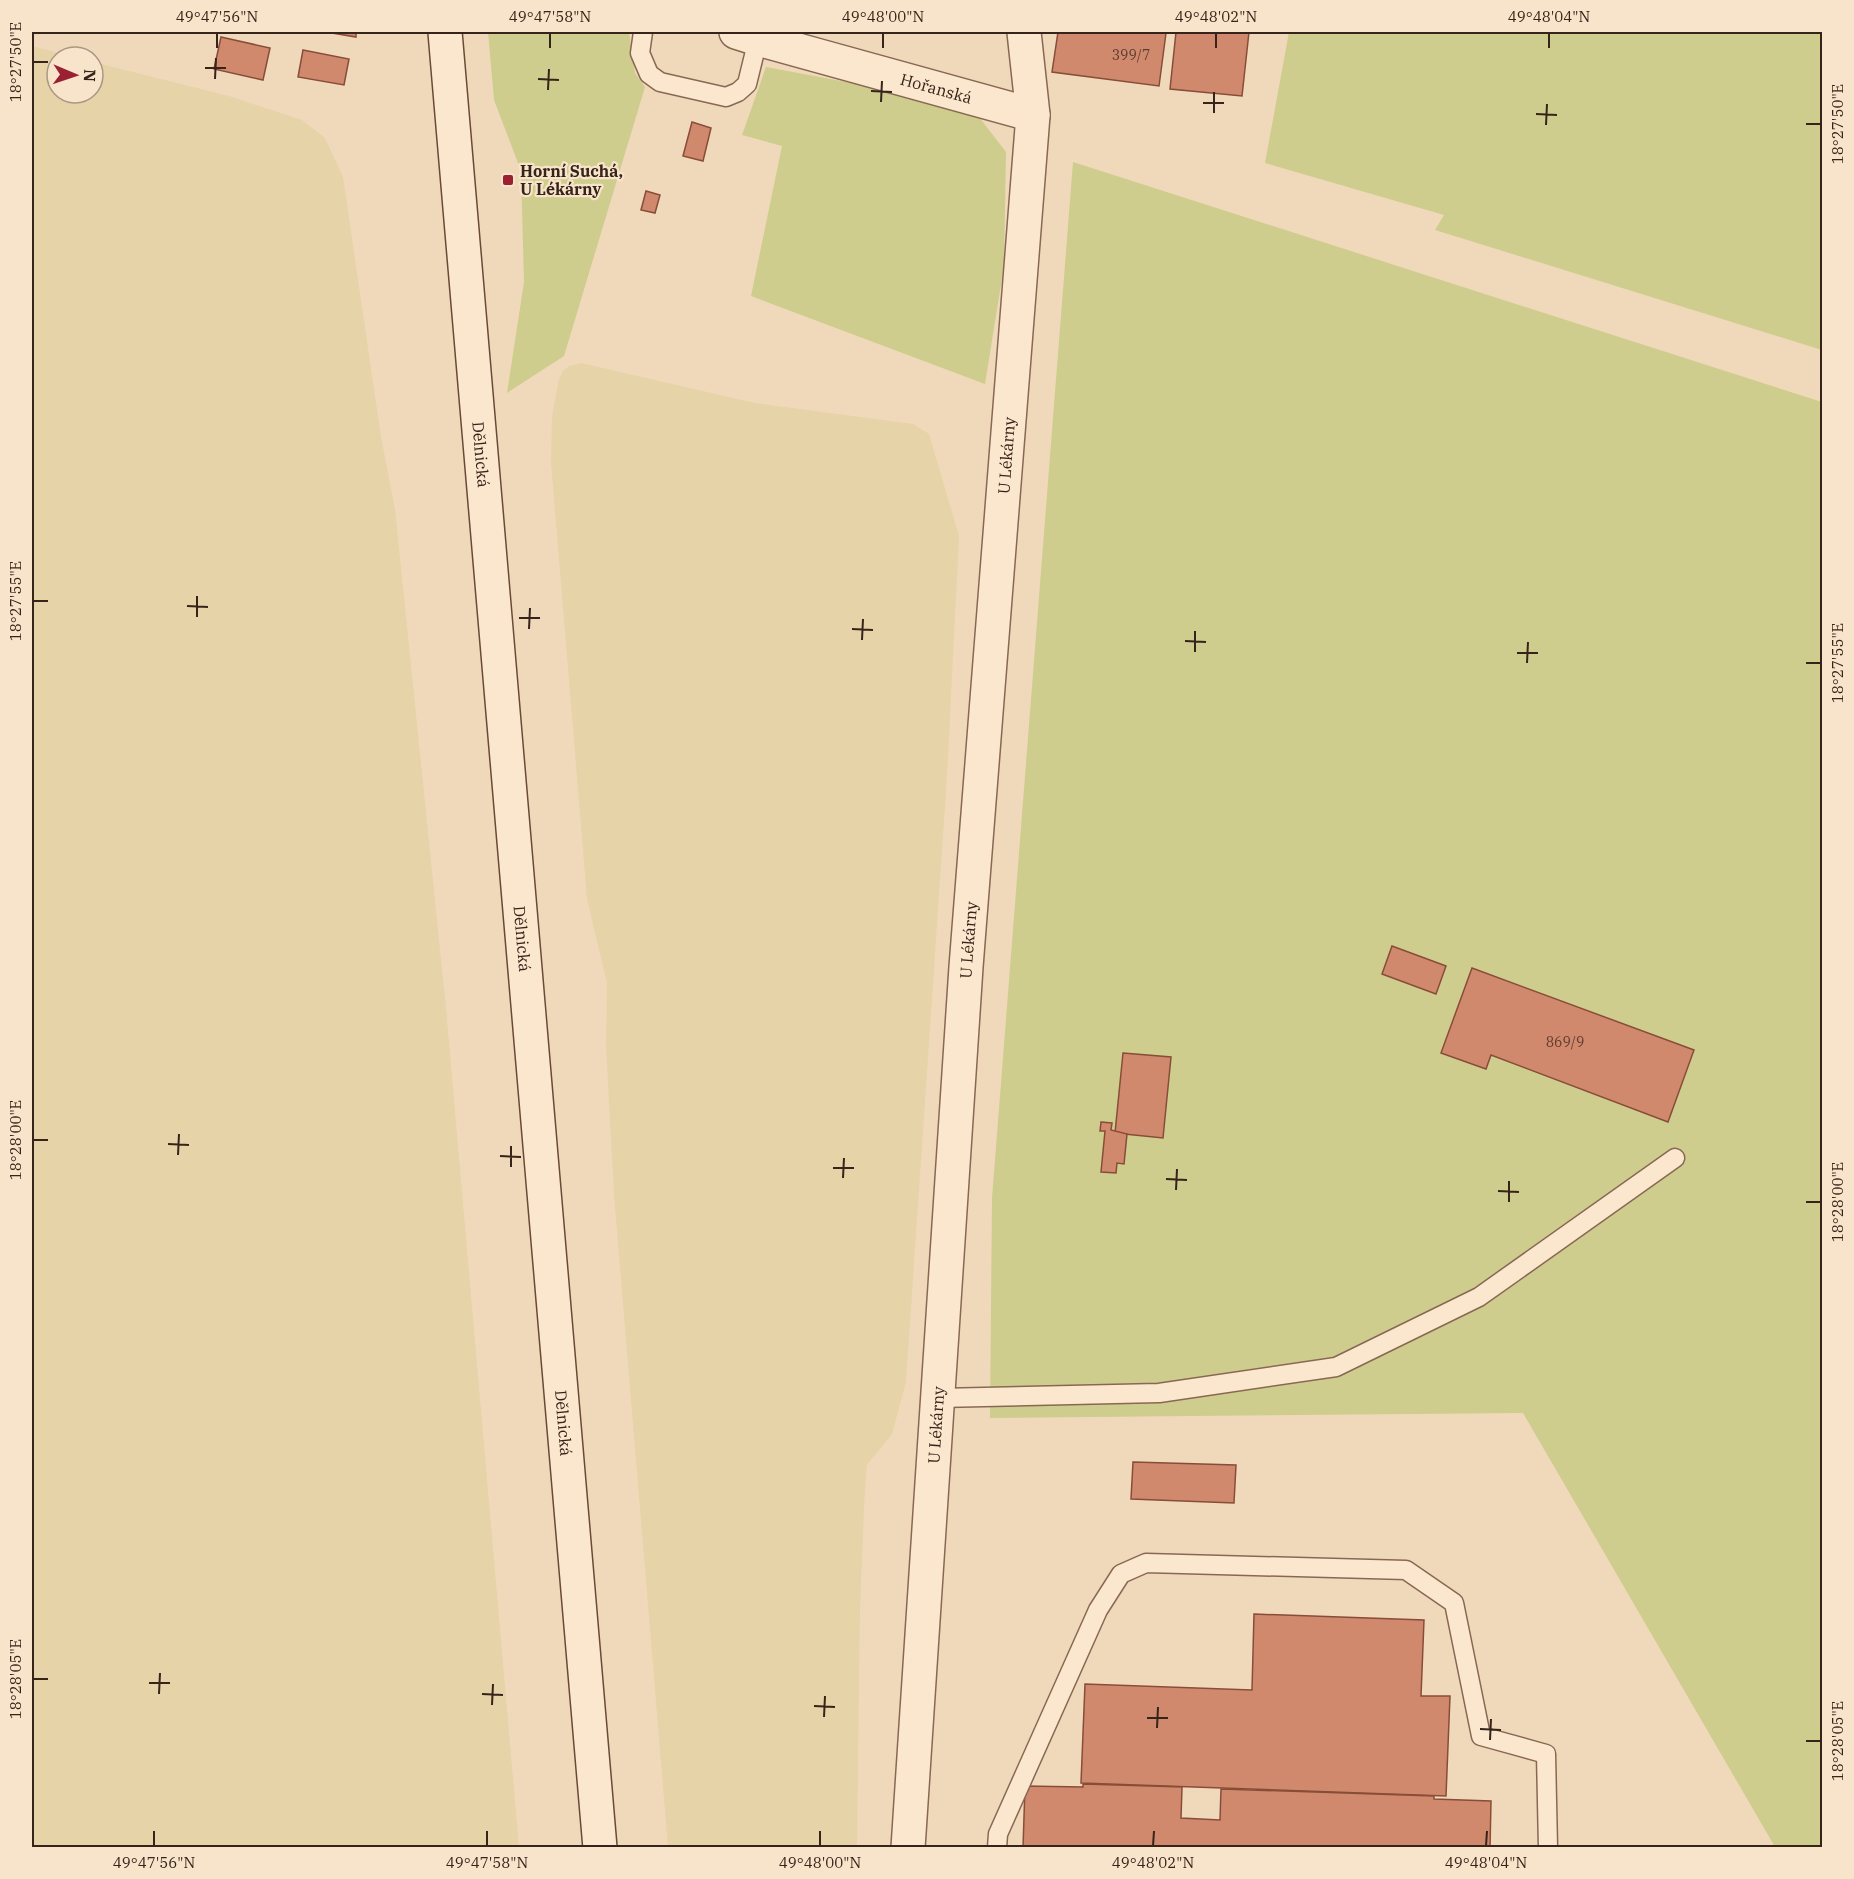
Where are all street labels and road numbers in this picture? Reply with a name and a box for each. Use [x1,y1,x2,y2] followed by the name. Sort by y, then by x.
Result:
[898,69,975,108] street label: Hořanská
[993,416,1019,495] street label: U Lékárny
[468,421,494,489] street label: Dělnická
[955,900,981,979] street label: U Lékárny
[510,905,535,973] street label: Dělnická
[923,1385,948,1464] street label: U Lékárny
[551,1389,577,1457] street label: Dělnická

